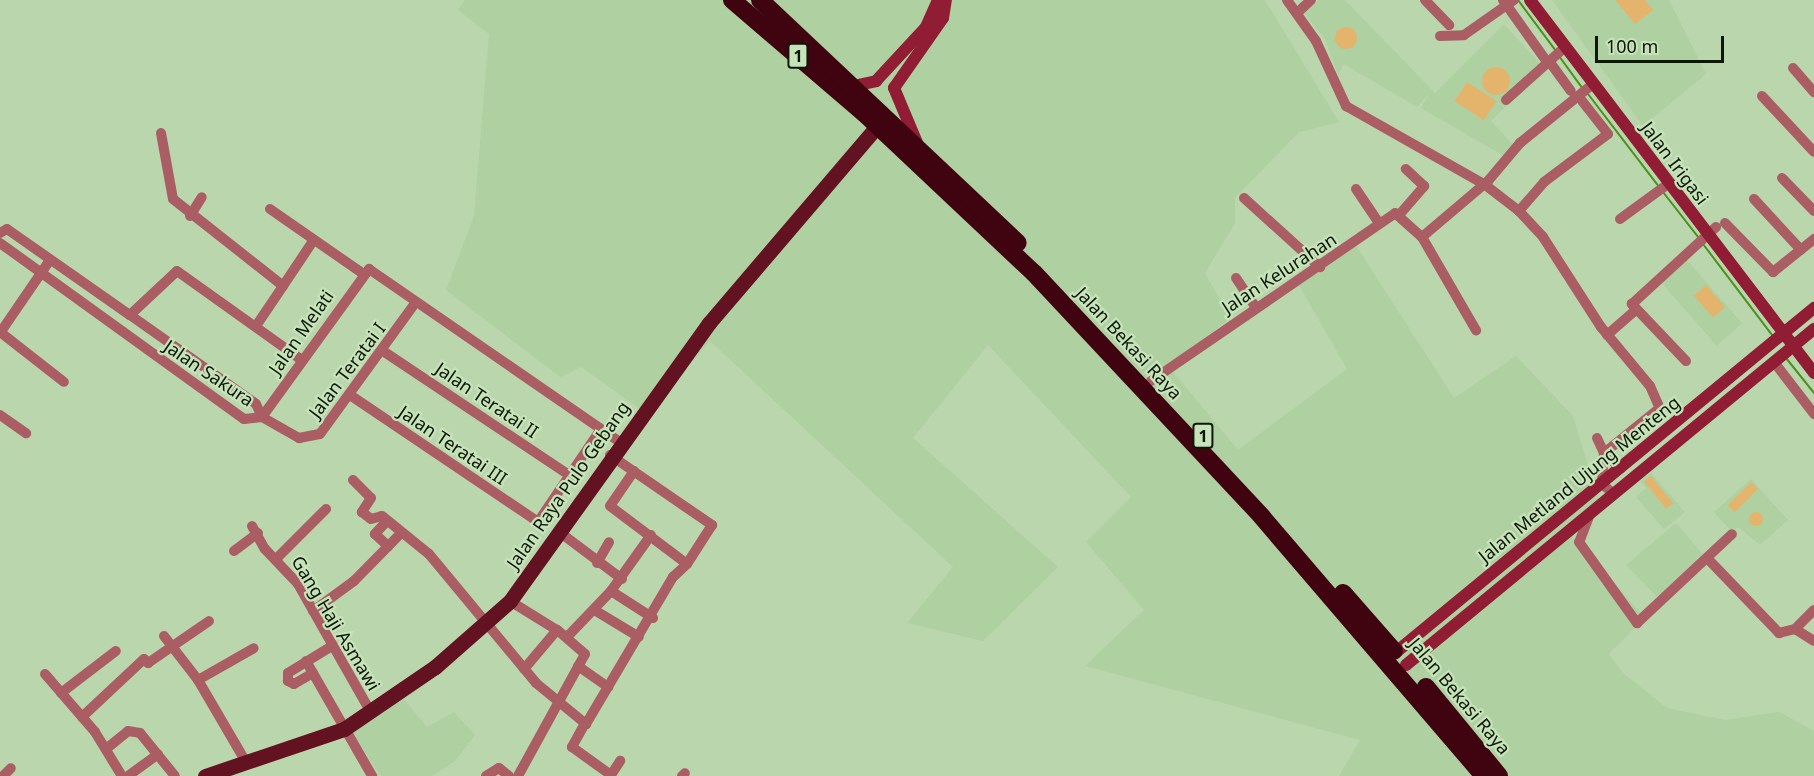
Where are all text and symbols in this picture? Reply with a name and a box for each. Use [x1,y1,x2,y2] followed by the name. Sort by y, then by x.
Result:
[1598,24,1727,62] scale bar
[1606,34,1658,58] text: 100 m
[786,43,810,69] road number: 1
[1637,117,1713,209] street label: Jalan Irigasi
[1218,228,1340,318] street label: Jalan Kelurahan
[1071,282,1187,404] street label: Jalan Bekasi Raya
[264,286,338,378] street label: Jalan Melati
[304,318,390,422] street label: Jalan Teratai I
[160,335,258,411] street label: Jalan Sakura
[431,358,543,442] street label: Jalan Teratai II
[1474,391,1684,567] street label: Jalan Metland Ujung Menteng
[502,397,634,573] street label: Jalan Raya Pulo Gebang
[395,401,511,489] street label: Jalan Teratai III
[1191,423,1215,449] road number: 1
[287,552,385,694] street label: Gang Haji Asmawi
[1405,633,1515,759] street label: Jalan Bekasi Raya

